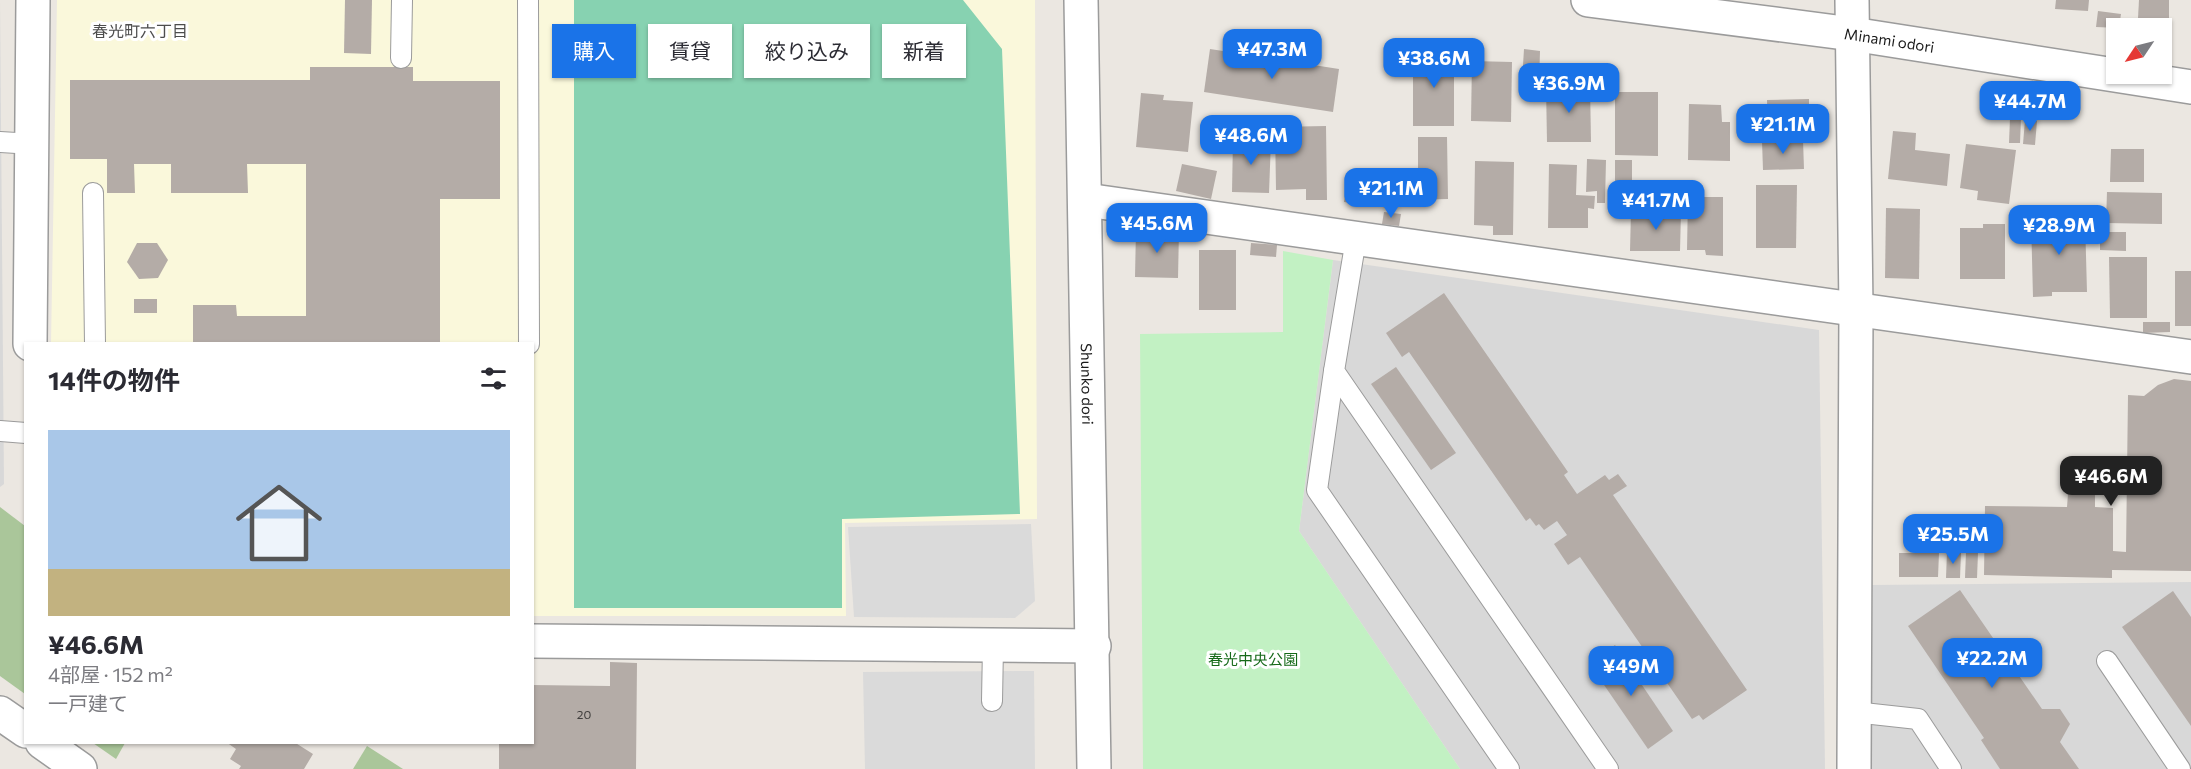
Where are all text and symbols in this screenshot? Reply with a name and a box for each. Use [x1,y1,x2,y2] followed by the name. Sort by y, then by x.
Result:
[2106,18,2172,84] north arrow
[2106,18,2172,84] map controls
[92,21,188,40] district label: 春光町六丁目
[552,24,636,78] chip: 購入
[648,24,732,78] chip: 賃貸
[744,24,870,78] chip: 絞り込み
[882,24,966,78] chip: 新着
[1843,24,1936,56] street label: Minami odori
[1223,29,1321,80] pin: ¥47.3M
[1237,36,1307,60] text: ¥47.3M
[1385,38,1483,89] pin: ¥38.6M
[1397,45,1471,69] text: ¥38.6M
[1520,63,1618,114] pin: ¥36.9M
[1532,70,1606,94] text: ¥36.9M
[1981,81,2079,132] pin: ¥44.7M
[1994,88,2066,112] text: ¥44.7M
[1734,104,1832,155] pin: ¥21.1M
[1750,111,1816,135] text: ¥21.1M
[1202,115,1300,166] pin: ¥48.6M
[1214,122,1288,146] text: ¥48.6M
[1342,168,1440,219] pin: ¥21.1M
[1358,175,1424,199] text: ¥21.1M
[1607,180,1705,231] pin: ¥41.7M
[1621,187,1691,211] text: ¥41.7M
[1108,203,1206,254] pin: ¥45.6M
[2010,205,2108,256] pin: ¥28.9M
[1120,210,1194,234] text: ¥45.6M
[2023,212,2095,236] text: ¥28.9M
[1078,343,1097,425] street label: Shunko dori
[477,362,510,395] icon: filters
[48,364,180,395] text: 14件の物件
[2062,456,2160,507] pin: ¥46.6M
[2074,463,2148,487] text: ¥46.6M
[225,469,333,577] icon: home
[1904,514,2002,565] pin: ¥25.5M
[1917,521,1989,545] text: ¥25.5M
[48,628,144,659] text: ¥46.6M
[1943,638,2041,689] pin: ¥22.2M
[1956,645,2028,669] text: ¥22.2M
[1595,646,1667,697] pin: ¥49M
[1208,650,1298,668] park label: 春光中央公園
[1603,653,1659,677] text: ¥49M
[48,662,173,686] text: 4部屋 · 152 m²
[48,691,128,715] text: 一戸建て
[577,707,591,721] house number: 20

